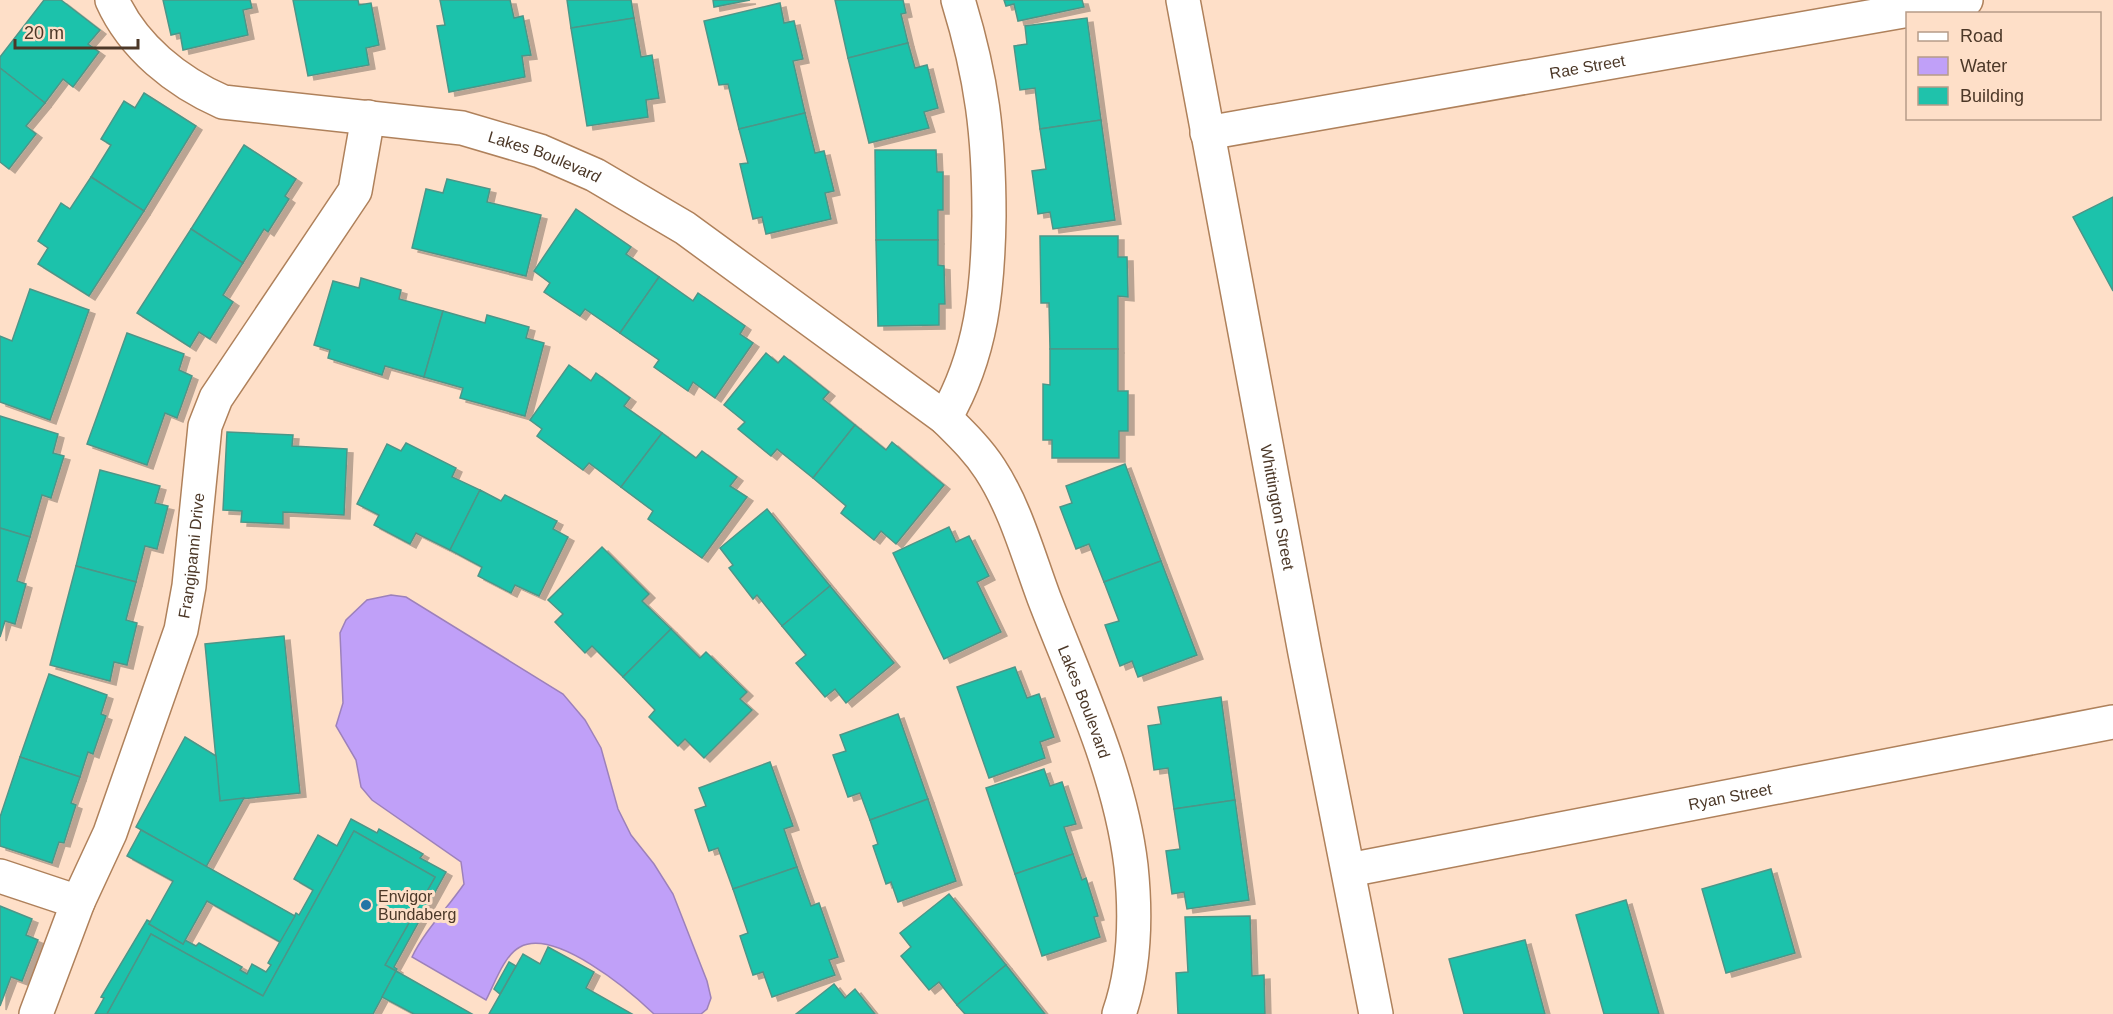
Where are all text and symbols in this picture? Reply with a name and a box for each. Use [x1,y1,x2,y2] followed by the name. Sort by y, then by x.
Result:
[15,12,138,50] scale bar
[1906,12,2101,120] legend
[24,23,64,43] text: 20 m
[1960,26,2003,46] text: Road
[1548,52,1627,82] street label: Rae Street
[1960,56,2007,76] text: Water
[1960,86,2024,106] text: Building
[486,128,604,186] street label: Lakes Boulevard
[1257,443,1297,572] street label: Whittington Street
[175,492,207,620] street label: Frangipanni Drive
[1055,643,1113,760] street label: Lakes Boulevard
[1687,780,1774,813] street label: Ryan Street
[378,888,456,923] place label: Envigor Bundaberg
[359,898,373,912] marker: Envigor Bundaberg

